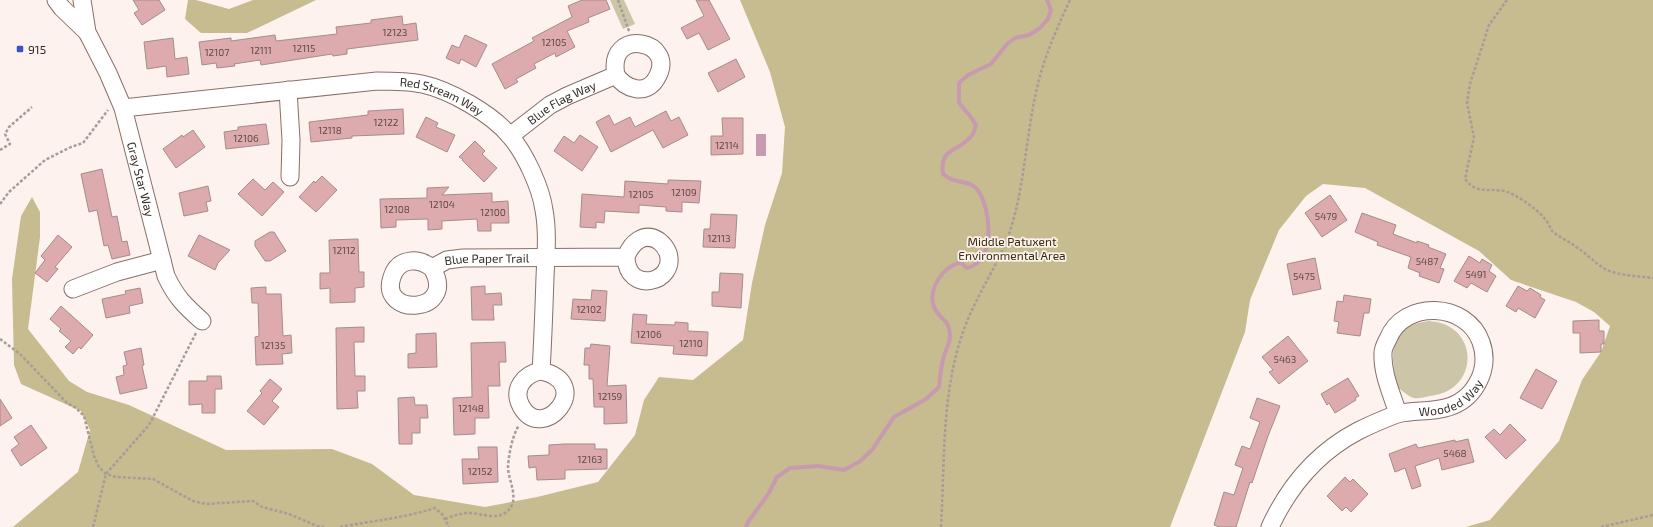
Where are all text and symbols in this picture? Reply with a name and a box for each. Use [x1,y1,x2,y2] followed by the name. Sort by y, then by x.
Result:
[383,26,407,38] house number: 12123
[542,36,566,48] house number: 12105
[28,42,46,56] place label: 915
[293,42,315,54] house number: 12115
[15,44,25,54] marker: 915
[250,44,272,56] house number: 12111
[205,46,229,58] house number: 12107
[399,74,487,118] street label: Red Stream Way
[524,77,599,127] street label: Blue Flag Way
[374,116,399,128] house number: 12122
[318,124,342,136] house number: 12118
[233,132,259,144] house number: 12106
[715,139,739,151] house number: 12114
[125,140,158,219] street label: Gray Star Way
[671,186,697,198] house number: 12109
[629,188,653,200] house number: 12105
[429,198,455,210] house number: 12104
[384,203,410,215] house number: 12108
[480,206,506,218] house number: 12100
[1315,210,1337,222] house number: 5479
[707,232,731,244] house number: 12113
[958,234,1066,262] park label: Middle Patuxent Environmental Area
[332,244,356,256] house number: 12112
[444,251,530,267] street label: Blue Paper Trail
[1416,255,1438,267] house number: 5487
[1465,268,1487,280] house number: 5491
[1293,270,1315,282] house number: 5475
[576,303,602,315] house number: 12102
[636,328,662,340] house number: 12106
[679,337,703,349] house number: 12110
[261,339,285,351] house number: 12135
[1274,353,1296,365] house number: 5463
[1418,376,1486,418] street label: Wooded Way
[598,390,623,402] house number: 12159
[458,402,484,414] house number: 12148
[1443,447,1467,459] house number: 5468
[578,453,602,465] house number: 12163
[468,465,493,477] house number: 12152

